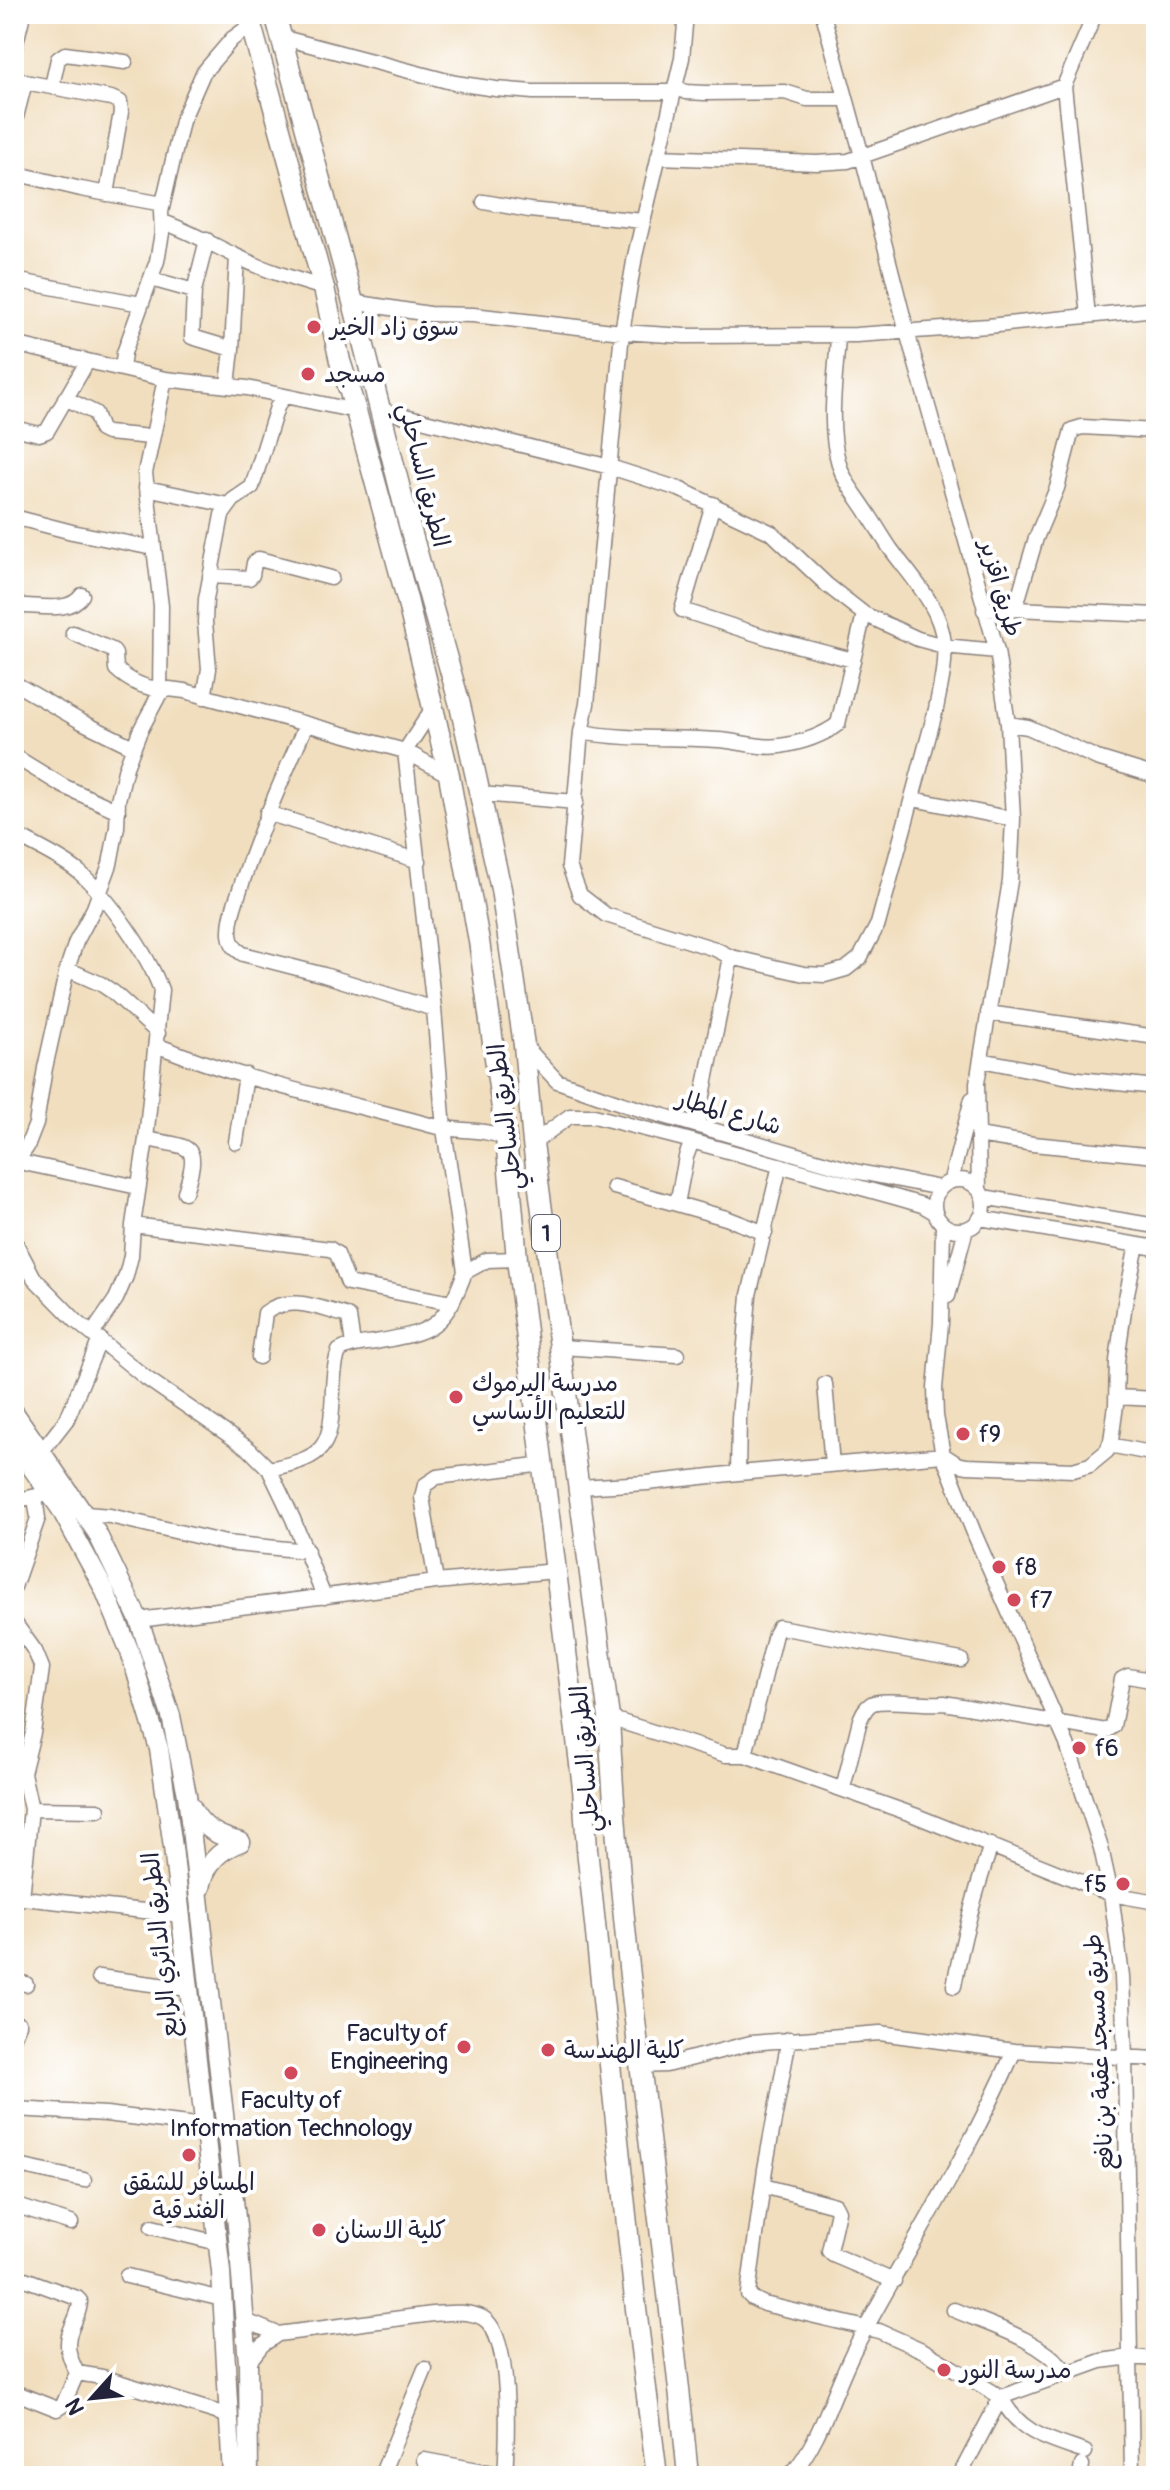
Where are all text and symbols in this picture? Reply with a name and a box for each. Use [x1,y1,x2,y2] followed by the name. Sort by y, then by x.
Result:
[328,313,459,342] place label: سوق زاد الخير
[305,318,323,336] marker: سوق زاد الخير
[324,360,386,389] place label: مسجد
[299,365,317,383] marker: مسجد
[386,400,455,552] street label: الطريق الساحلي
[972,534,1028,640] street label: طريق اقزير
[482,1041,535,1192] street label: الطريق الساحلي
[671,1083,785,1143] street label: شارع المطار
[532,1215,560,1251] road number: 1
[472,1369,626,1432] place label: مدرسة اليرموك للتعليم الأساسي
[447,1388,465,1406] marker: مدرسة اليرموك للتعليم الأساسي
[979,1420,1001,1449] place label: f9
[954,1425,972,1443] marker: f9
[1015,1553,1037,1582] place label: f8
[990,1558,1008,1576] marker: f8
[1030,1586,1053,1615] place label: f7
[1005,1591,1023,1609] marker: f7
[565,1684,612,1834] street label: الطريق الساحلي
[1095,1734,1119,1763] place label: f6
[1070,1739,1088,1757] marker: f6
[136,1850,187,2039] street label: الطريق الدائري الرابع
[1084,1870,1107,1899] place label: f5
[1114,1875,1132,1893] marker: f5
[1079,1933,1122,2171] street label: طريق مسجد عقبة بن نافع
[330,2019,448,2076] place label: Faculty of Engineering
[564,2036,684,2065] place label: كلية الهندسة
[455,2038,473,2056] marker: Faculty of Engineering
[539,2041,557,2059] marker: كلية الهندسة
[282,2064,300,2082] marker: Faculty of Information Technology
[170,2086,412,2143] place label: Faculty of Information Technology
[180,2146,198,2164] marker: المسافر للشقق الفندقية
[123,2168,255,2225] place label: المسافر للشقق الفندقية
[335,2216,446,2245] place label: كلية الاسنان
[310,2221,328,2239] marker: كلية الاسنان
[958,2356,1072,2386] place label: مدرسة النور
[52,2358,132,2438] north arrow
[935,2361,953,2379] marker: مدرسة النور
[59,2394,91,2420] text: N

